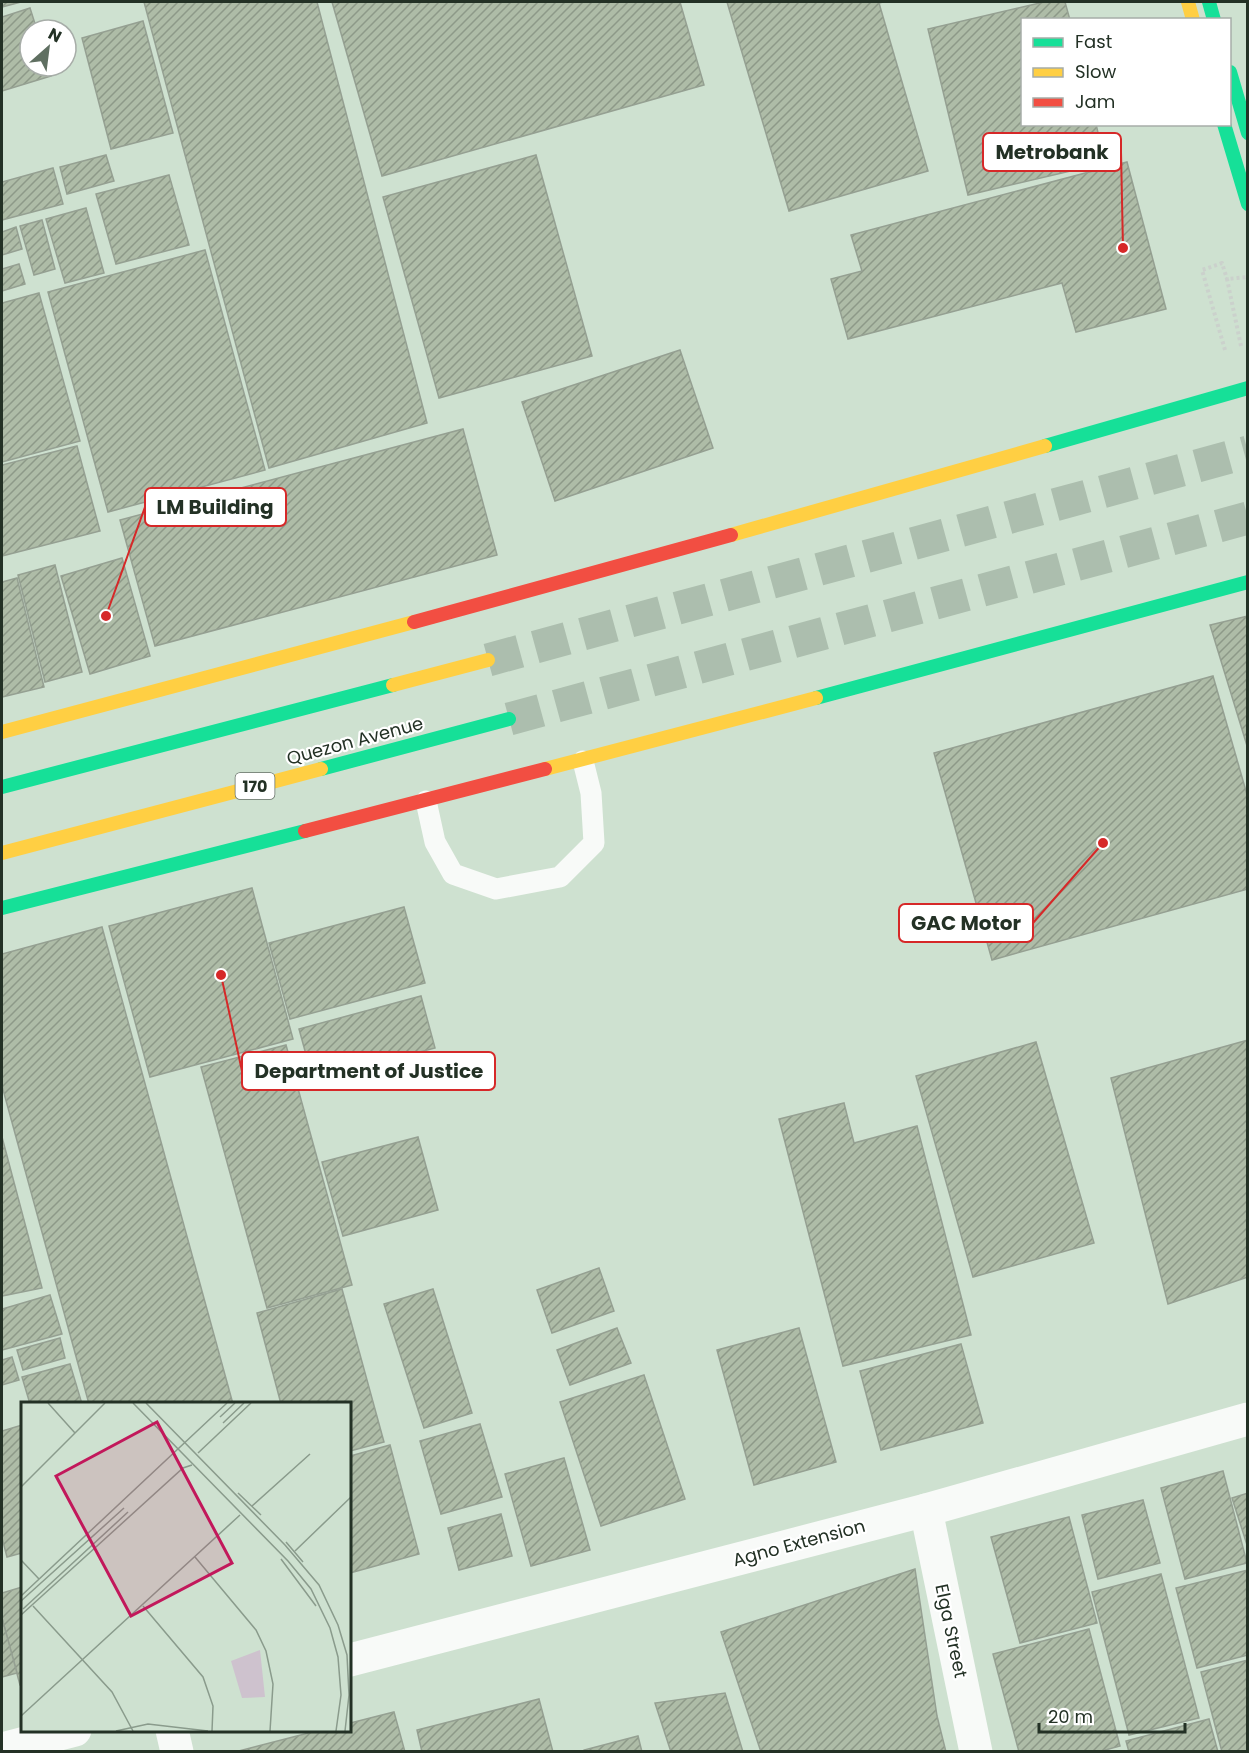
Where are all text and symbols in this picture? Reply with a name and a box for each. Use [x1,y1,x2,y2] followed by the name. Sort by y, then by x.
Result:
[18,18,78,78] north arrow
[1021,18,1231,126] legend
[44,22,66,48] text: N
[1075,29,1112,54] text: Fast
[1075,59,1117,84] text: Slow
[1075,89,1115,114] text: Jam
[983,133,1121,171] callout: Metrobank
[995,138,1109,166] text: Metrobank
[145,488,286,526] callout: LM Building
[156,493,274,521] text: LM Building
[284,710,426,771] street label: Quezon Avenue
[236,773,274,799] road number: 170
[899,904,1033,942] callout: GAC Motor
[911,909,1021,937] text: GAC Motor
[242,1052,495,1090] callout: Department of Justice
[255,1057,483,1085] text: Department of Justice
[21,1402,351,1732] inset map
[730,1513,868,1572] street label: Agno Extension
[929,1582,974,1680] street label: Elga Street
[1039,1696,1184,1734] scale bar
[1048,1704,1093,1729] text: 20 m

